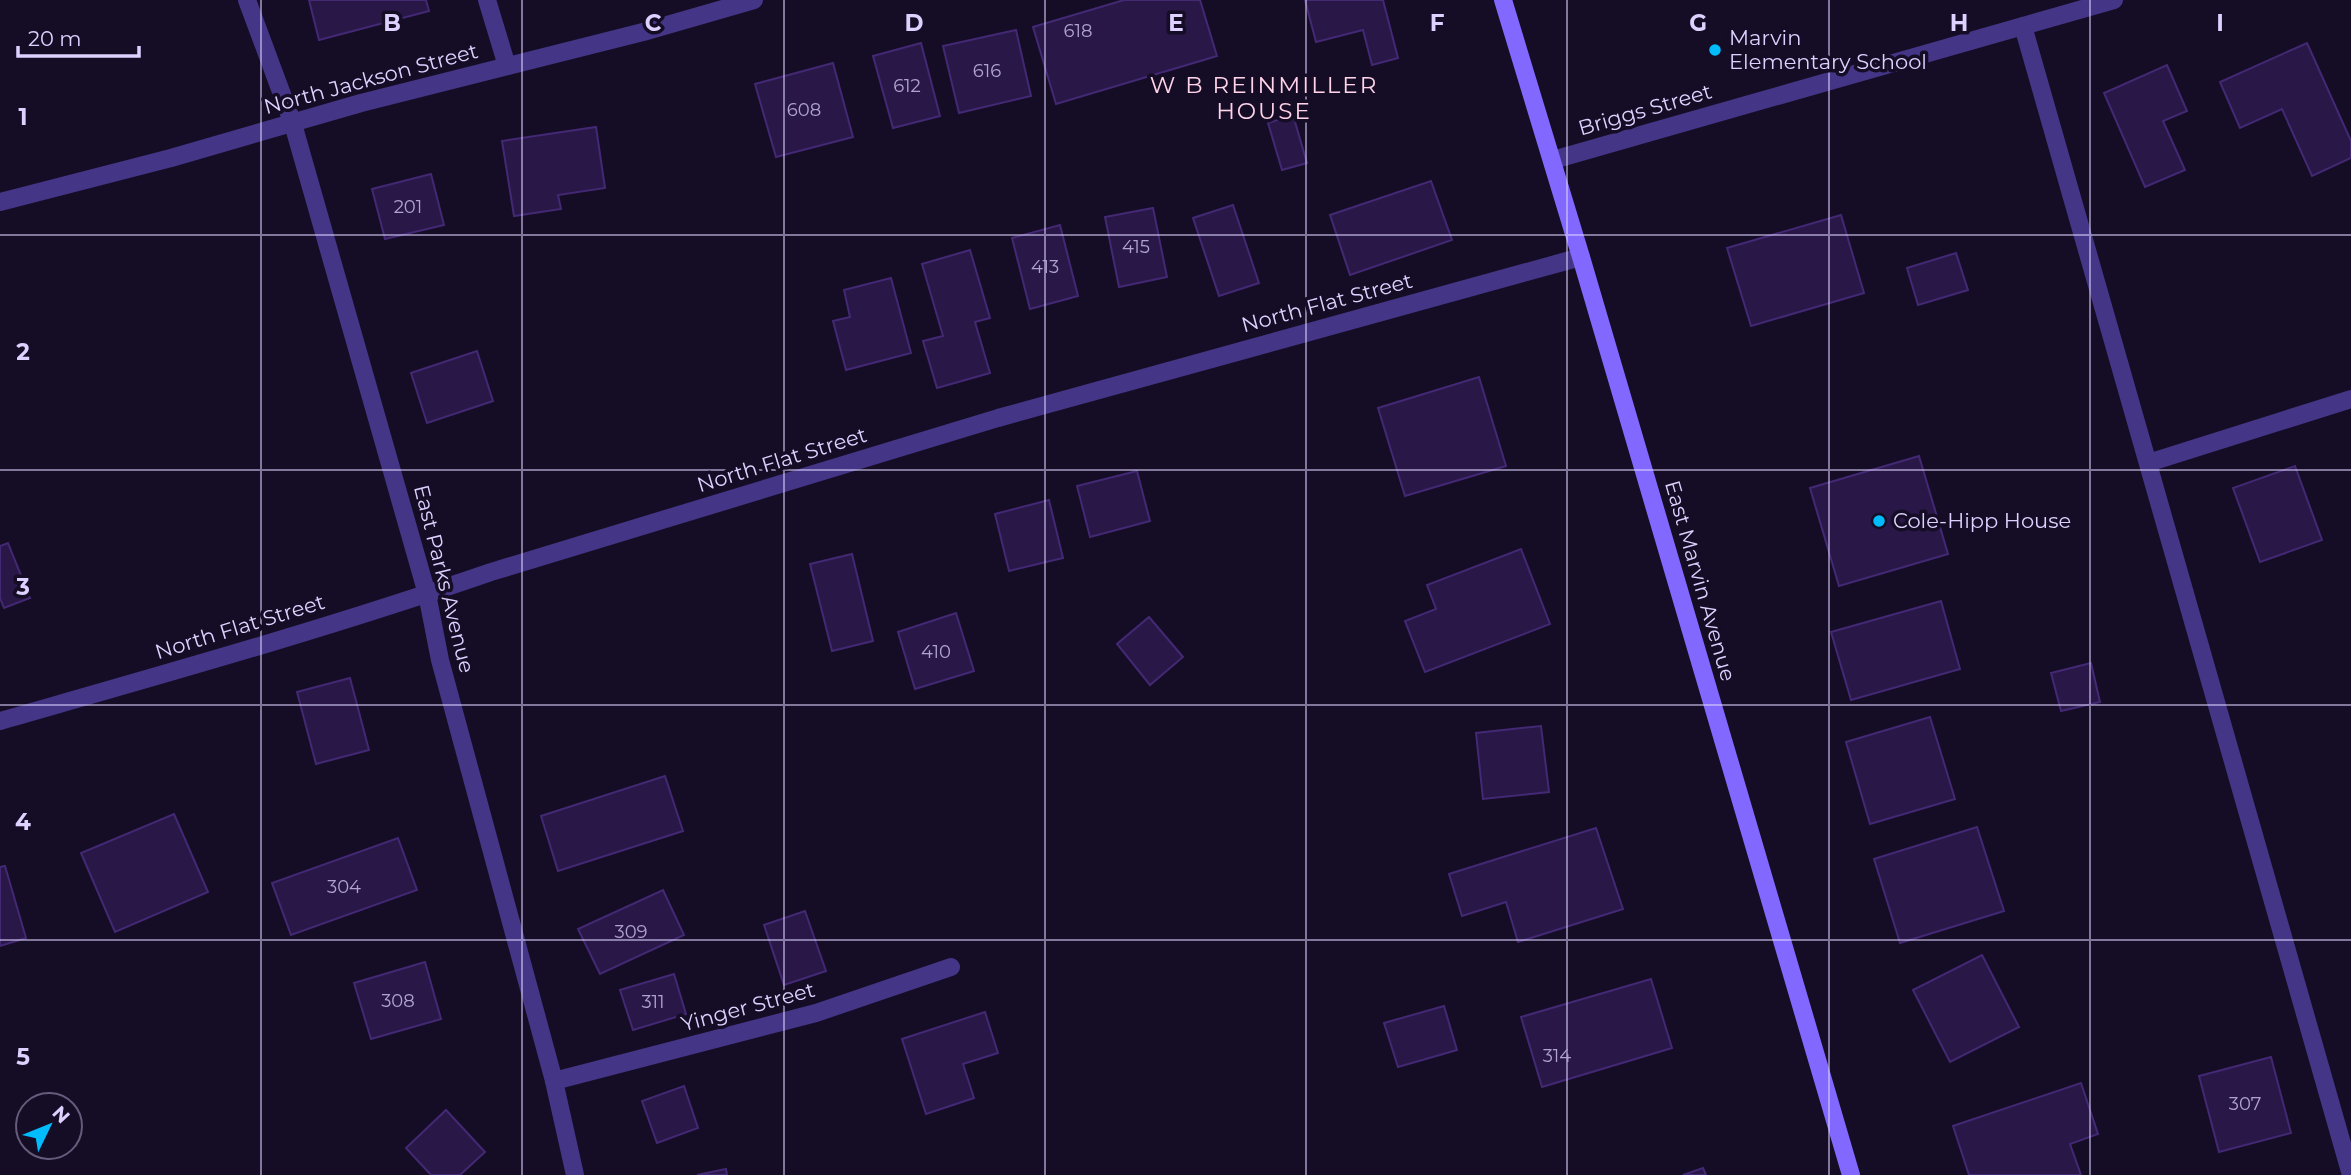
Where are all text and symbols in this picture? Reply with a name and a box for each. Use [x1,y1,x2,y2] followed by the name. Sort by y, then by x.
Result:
[383,9,401,37] text: B
[645,9,662,37] text: C
[905,9,924,37] text: D
[1168,9,1184,37] text: E
[1430,9,1445,37] text: F
[1689,9,1707,37] text: G
[1950,9,1968,37] text: H
[2216,9,2224,37] text: I
[18,14,138,58] scale bar
[1064,20,1092,42] house number: 618
[1729,25,1927,74] place label: Marvin Elementary School
[28,26,82,51] text: 20 m
[261,38,481,119] street label: North Jackson Street
[1707,42,1723,58] marker: Marvin Elementary School
[973,60,1001,82] house number: 616
[1150,71,1378,125] district label: W B REINMILLER HOUSE
[893,75,921,97] house number: 612
[1575,79,1715,141] street label: Briggs Street
[787,99,821,121] house number: 608
[18,103,28,131] text: 1
[394,196,422,218] house number: 201
[1122,236,1150,258] house number: 415
[1031,256,1059,278] house number: 413
[1239,268,1415,337] street label: North Flat Street
[16,338,30,366] text: 2
[694,422,870,497] street label: North Flat Street
[1660,478,1741,684] street label: East Marvin Avenue
[409,482,480,676] street label: East Parks Avenue
[1893,508,2071,533] place label: Cole-Hipp House
[1871,513,1887,529] marker: Cole-Hipp House
[15,573,30,601] text: 3
[152,589,328,664] street label: North Flat Street
[921,641,951,663] house number: 410
[15,808,31,836] text: 4
[327,876,361,898] house number: 304
[614,921,648,943] house number: 309
[678,977,817,1036] street label: Yinger Street
[381,990,415,1012] house number: 308
[641,991,665,1013] house number: 311
[16,1043,30,1071] text: 5
[1543,1045,1571,1067] house number: 314
[14,1091,84,1161] north arrow
[2229,1093,2261,1115] house number: 307
[47,1101,75,1128] text: N

